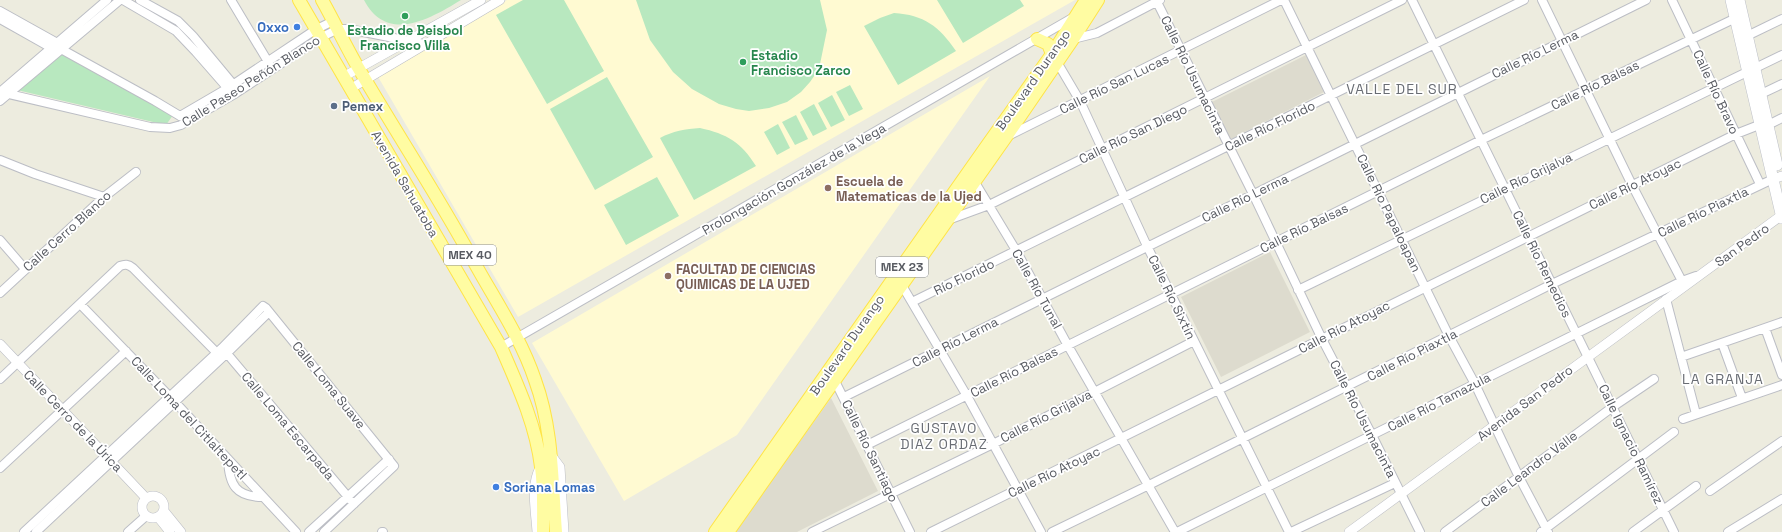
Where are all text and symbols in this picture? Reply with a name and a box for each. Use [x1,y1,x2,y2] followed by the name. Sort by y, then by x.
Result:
[400,11,410,21] marker: Estadio de Beisbol Francisco Villa
[1157,13,1229,138] street label: Calle Río Usumacinta
[257,19,289,36] place label: Oxxo
[292,22,302,32] marker: Oxxo
[347,22,463,54] place label: Estadio de Beisbol Francisco Villa
[1489,25,1582,82] street label: Calle Río Lerma
[992,26,1074,134] street label: Boulevard Durango
[179,31,323,131] street label: Calle Paseo Peñón Blanco
[751,47,851,79] place label: Estadio Francisco Zarco
[1689,47,1743,137] street label: Calle Río Bravo
[1056,50,1172,118] street label: Calle Río San Lucas
[1548,56,1642,114] street label: Calle Río Balsas
[738,57,748,67] marker: Estadio Francisco Zarco
[1346,80,1458,98] district label: VALLE DEL SUR
[1222,97,1318,155] street label: Calle Río Florido
[342,98,383,115] place label: Pemex
[1076,100,1190,168] street label: Calle Río San Diego
[329,101,339,111] marker: Pemex
[699,119,889,239] street label: Prolongación González de la Vega
[367,127,443,241] street label: Avenida Sahuatoba
[1477,148,1575,208] street label: Calle Río Grijalva
[1353,151,1425,275] street label: Calle Río Papaloapan
[1586,154,1684,214] street label: Calle Río Atoyac
[1199,169,1292,226] street label: Calle Río Lerma
[836,173,982,205] place label: Escuela de Matematicas de la Ujed
[1655,182,1752,241] street label: Calle Río Piaxtla
[823,183,833,193] marker: Escuela de Matematicas de la Ujed
[19,187,115,275] street label: Calle Cerro Blanco
[1257,199,1351,257] street label: Calle Río Balsas
[1509,208,1575,321] street label: Calle Río Remedios
[1711,220,1773,270] street label: San Pedro
[444,245,496,265] road number: MEX 40
[1008,246,1066,332] street label: Calle Río Tunal
[1144,252,1200,342] street label: Calle Río Sixtín
[931,255,997,299] street label: Río Florido
[876,257,928,277] road number: MEX 23
[676,261,815,293] place label: FACULTAD DE CIENCIAS QUIMICAS DE LA UJED
[663,271,673,281] marker: FACULTAD DE CIENCIAS QUIMICAS DE LA UJED
[806,291,888,399] street label: Boulevard Durango
[1295,296,1393,357] street label: Calle Río Atoyac
[909,313,1001,371] street label: Calle Río Lerma
[1364,325,1460,385] street label: Calle Río Piaxtla
[288,338,370,432] street label: Calle Loma Suave
[967,342,1061,401] street label: Calle Río Balsas
[127,353,251,483] street label: Calle Loma del Citlaltepetl
[1326,357,1400,481] street label: Calle Río Usumacinta
[1474,361,1576,445] street label: Avenida San Pedro
[20,366,127,476] street label: Calle Cerro de la Úrica
[238,368,339,484] street label: Calle Loma Escarpada
[1384,368,1494,435] street label: Calle Río Tamazula
[1682,370,1764,388] district label: LA GRANJA
[1595,381,1668,507] street label: Calle Ignacio Ramírez
[997,385,1095,446] street label: Calle Río Grijalva
[838,397,902,505] street label: Calle Río Santiago
[900,419,988,453] district label: GUSTAVO DIAZ ORDAZ
[1477,427,1581,511] street label: Calle Leandro Valle
[1005,442,1103,502] street label: Calle Río Atoyac
[504,479,595,496] place label: Soriana Lomas
[491,482,501,492] marker: Soriana Lomas

